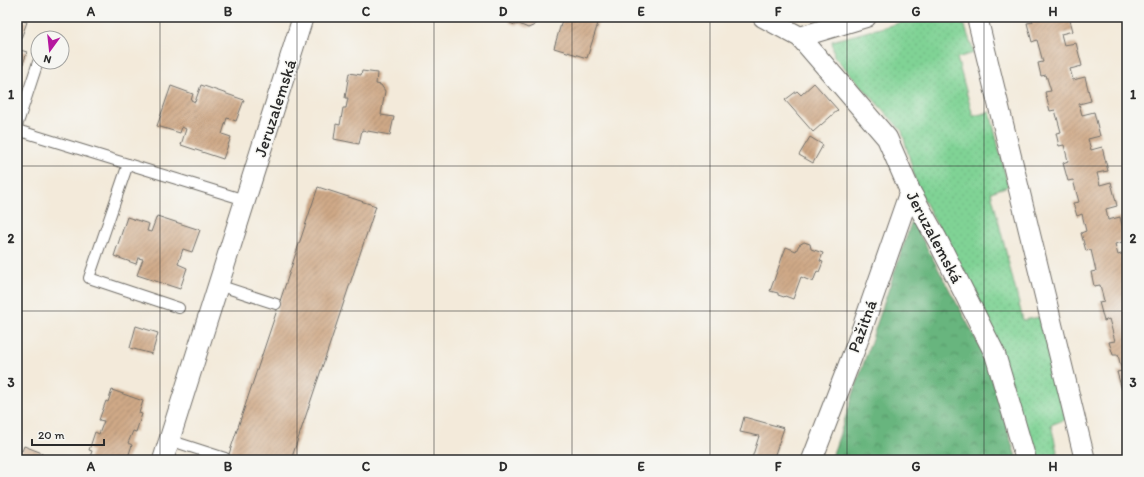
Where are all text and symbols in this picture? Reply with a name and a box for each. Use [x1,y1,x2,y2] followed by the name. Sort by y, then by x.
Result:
[86,4,96,19] text: A
[224,4,233,19] text: B
[362,4,371,19] text: C
[499,4,508,19] text: D
[637,4,645,19] text: E
[775,4,782,19] text: F
[912,4,921,19] text: G
[1049,4,1058,19] text: H
[30,30,70,70] north arrow
[42,52,53,66] text: N
[250,57,300,159] street label: Jeruzalemská
[8,87,14,102] text: 1
[1130,87,1136,102] text: 1
[902,188,968,287] street label: Jeruzalemská
[8,231,15,246] text: 2
[1130,231,1137,246] text: 2
[843,297,881,355] street label: Pažitná
[7,375,15,390] text: 3
[1129,375,1137,390] text: 3
[32,421,104,447] scale bar
[38,428,65,442] text: 20 m
[86,459,96,474] text: A
[224,459,233,474] text: B
[362,459,371,474] text: C
[499,459,508,474] text: D
[637,459,645,474] text: E
[775,459,782,474] text: F
[912,459,921,474] text: G
[1049,459,1058,474] text: H

